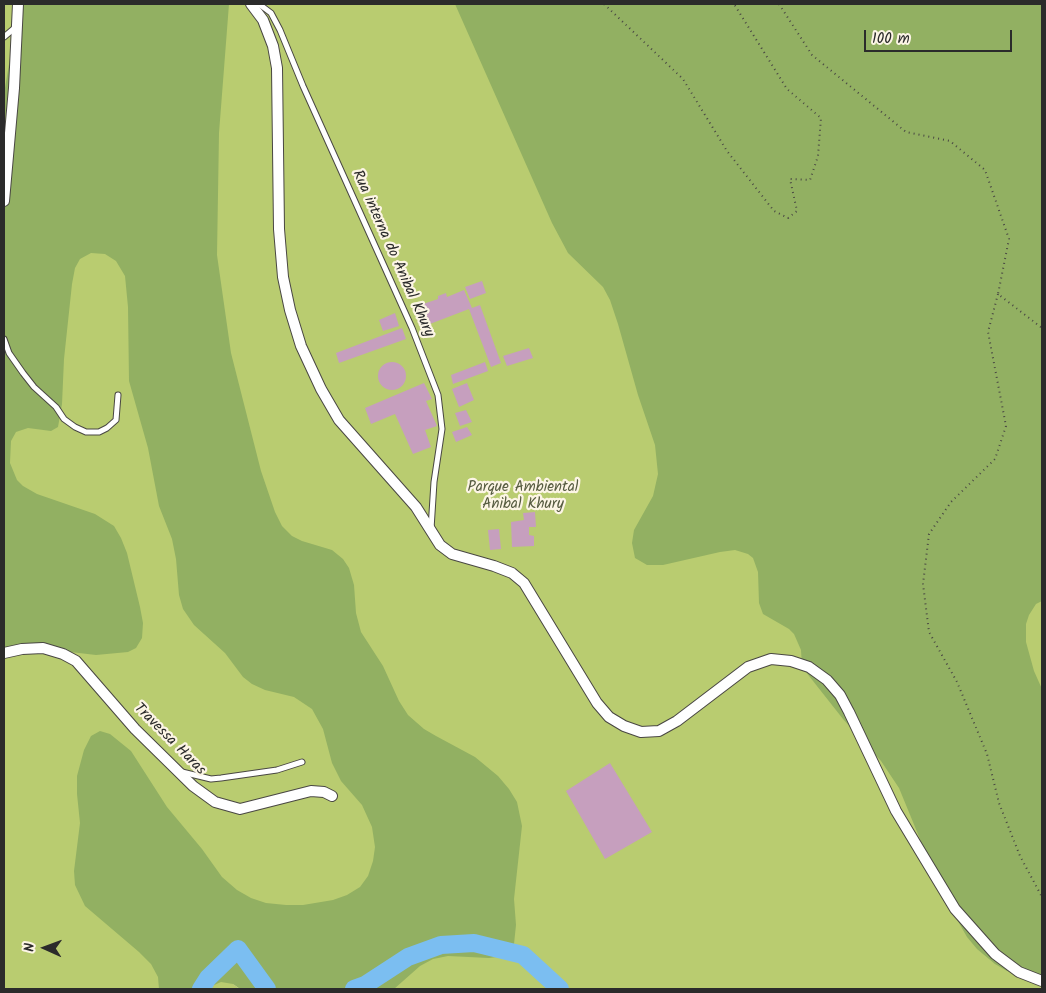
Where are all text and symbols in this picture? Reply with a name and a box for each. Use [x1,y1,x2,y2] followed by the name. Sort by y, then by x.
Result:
[866,20,1014,52] scale bar
[872,27,910,51] text: 100 m
[347,168,437,340] street label: Rua interna do Anibal Khury
[468,479,578,514] park label: Parque Ambiental Anibal Khury
[129,700,209,780] street label: Travessa Haras
[20,923,70,973] north arrow
[19,943,41,952] text: N

